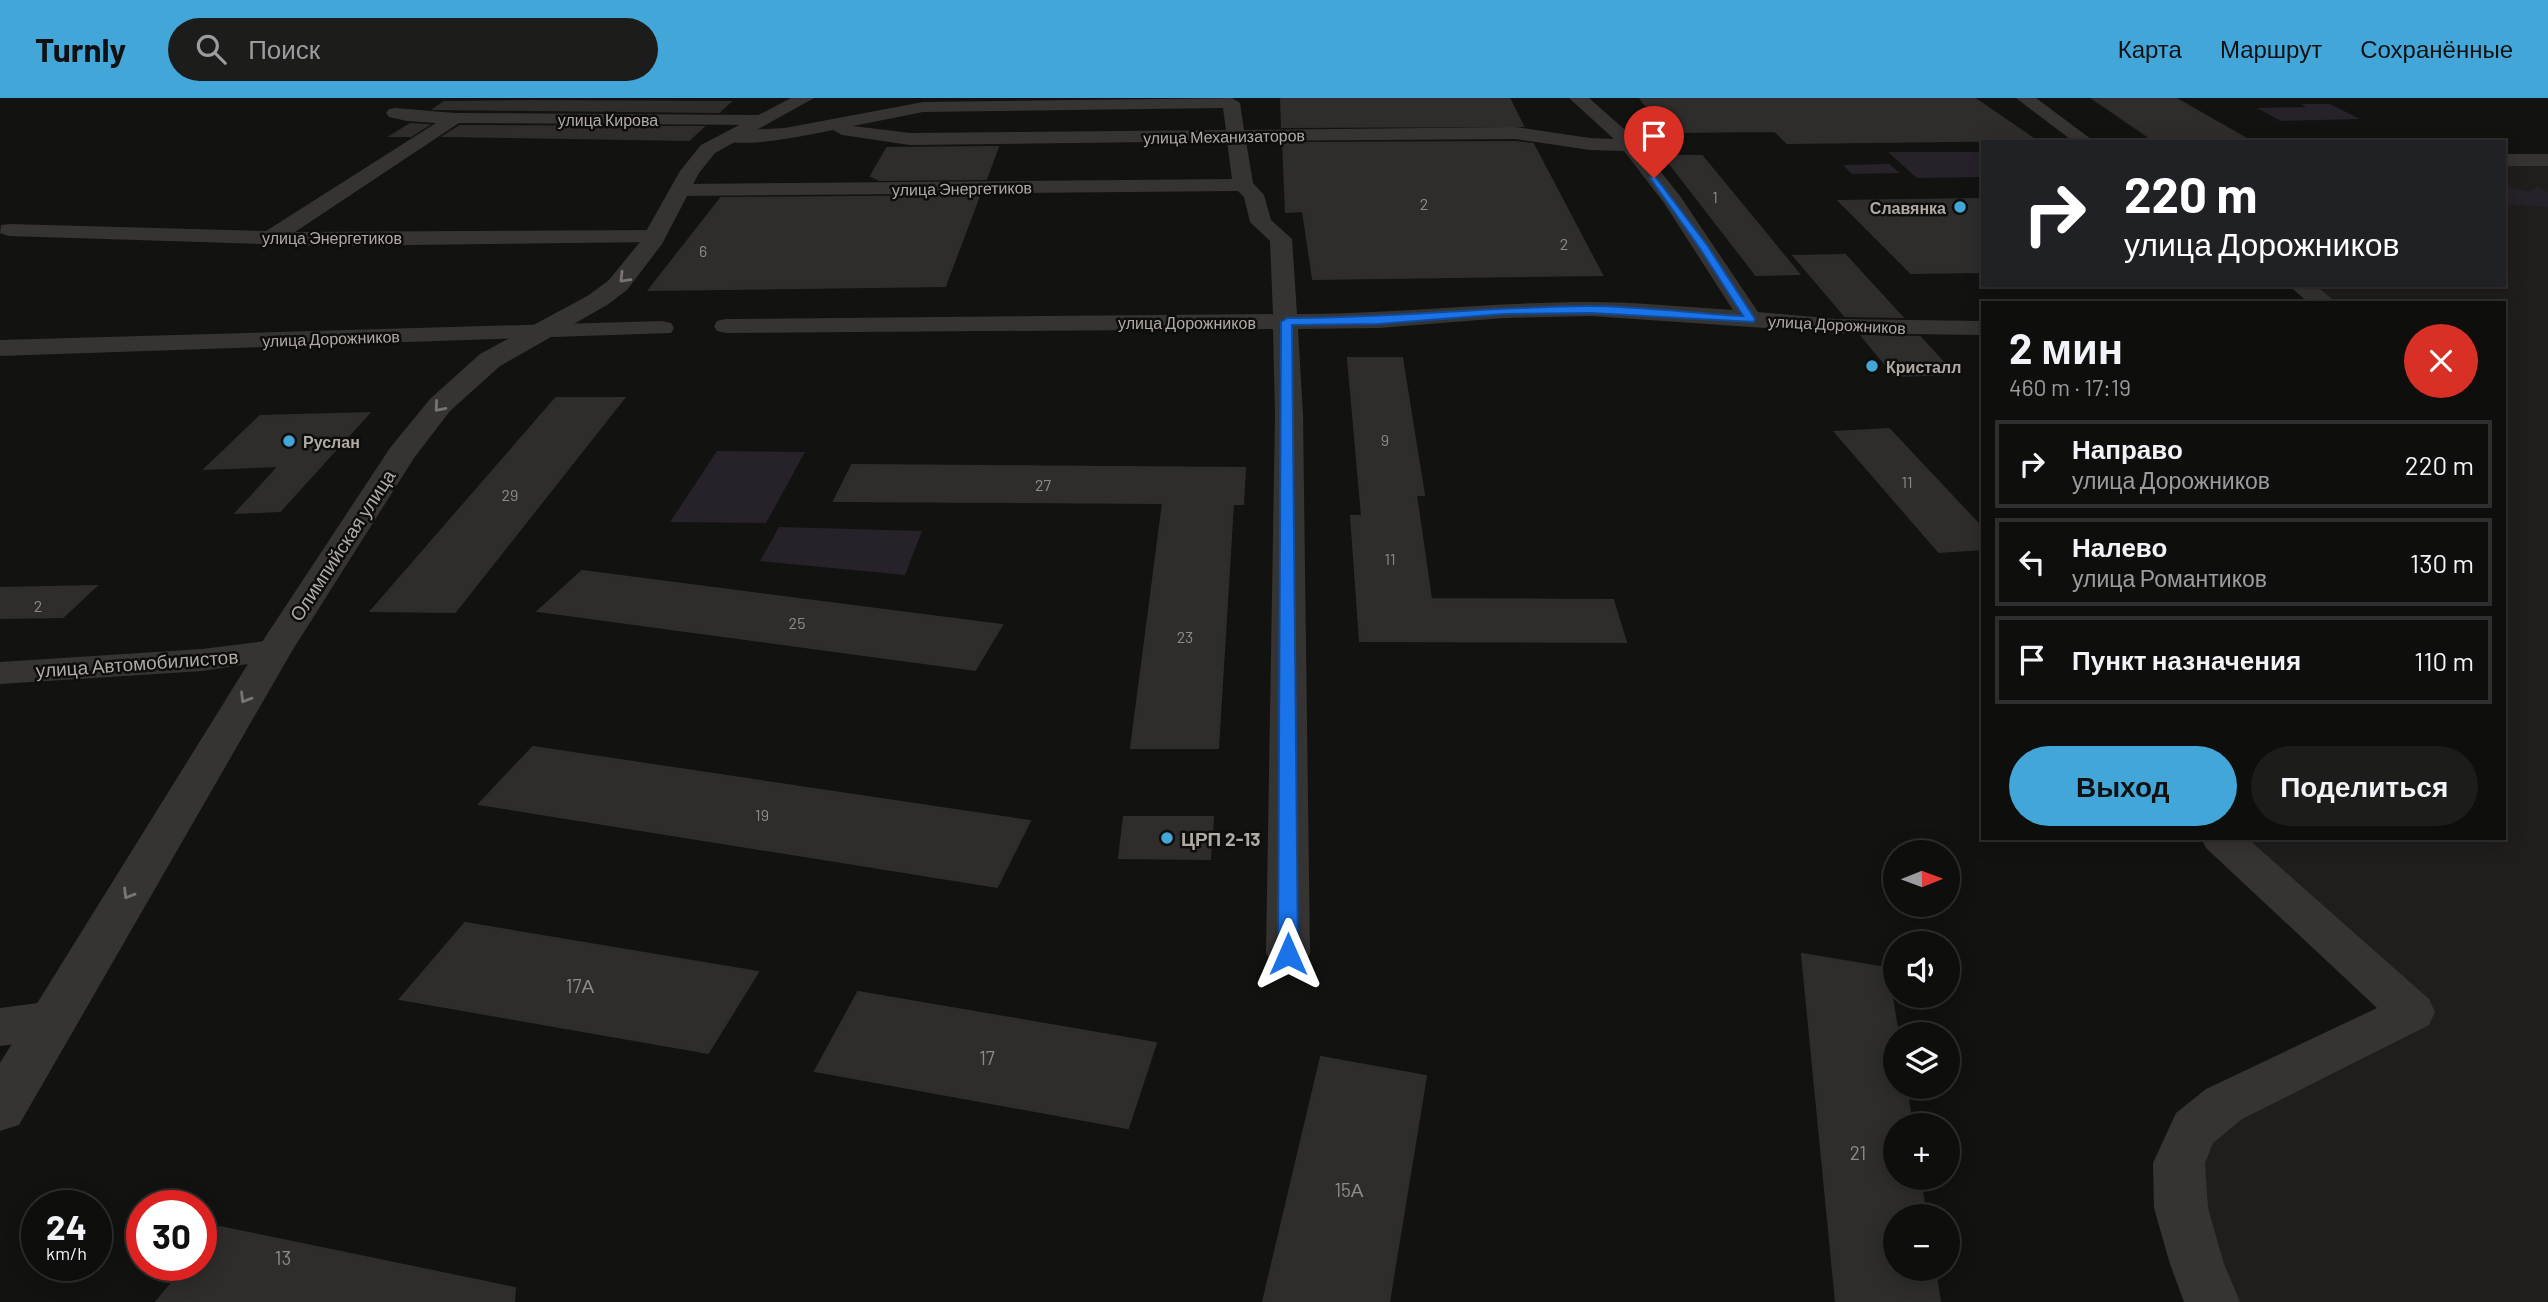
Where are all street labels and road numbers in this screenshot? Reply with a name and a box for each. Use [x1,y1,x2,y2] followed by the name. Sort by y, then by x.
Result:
[558,110,658,129] street label: улица Кирова
[1143,125,1305,147] street label: улица Механизаторов
[892,177,1032,199] street label: улица Энергетиков
[262,228,402,247] street label: улица Энергетиков
[1768,311,1906,337] street label: улица Дорожников
[1118,313,1256,332] street label: улица Дорожников
[262,326,400,350] street label: улица Дорожников
[284,465,400,625] street label: Олимпийская улица
[35,644,239,682] street label: улица Автомобилистов

